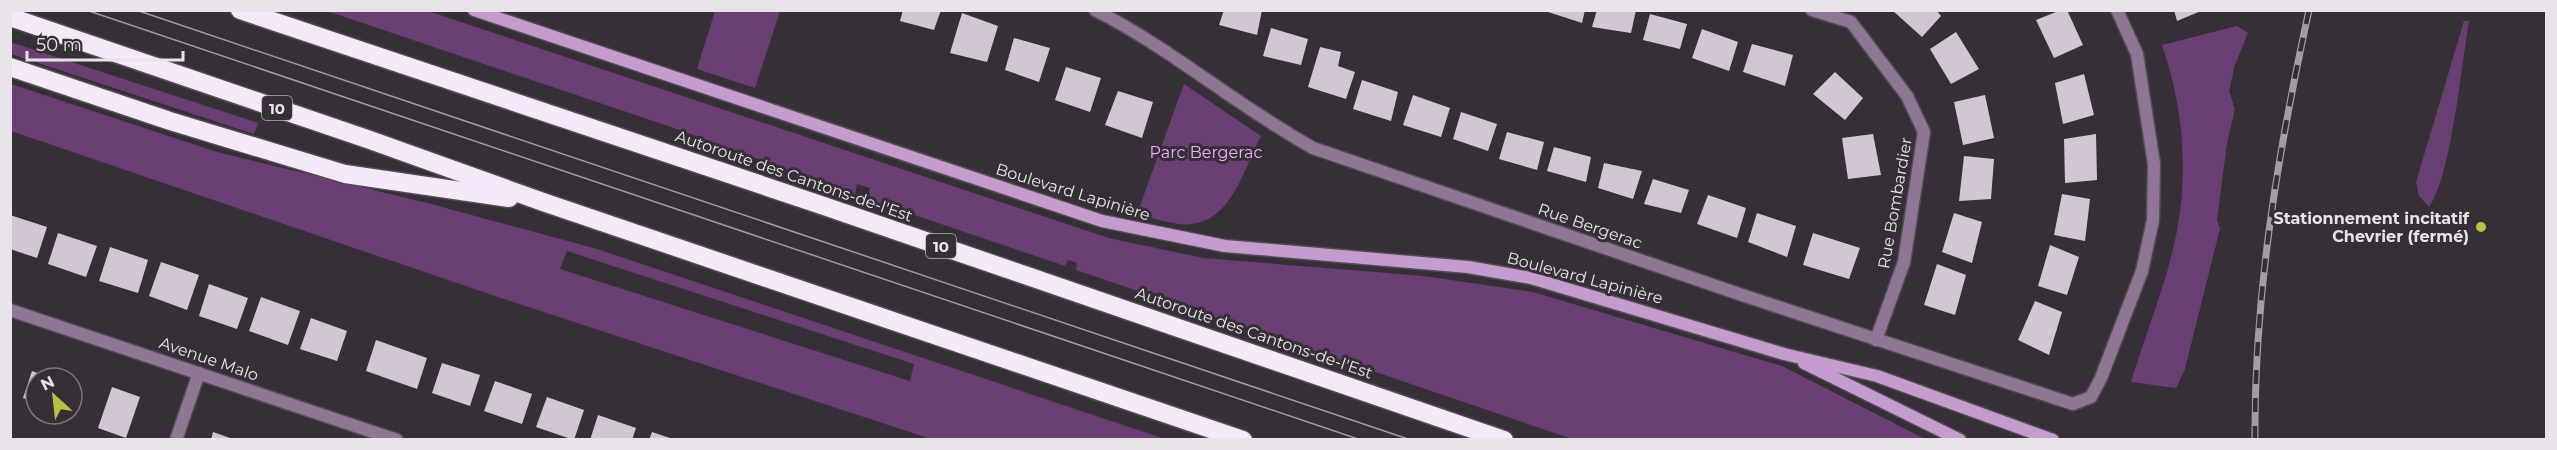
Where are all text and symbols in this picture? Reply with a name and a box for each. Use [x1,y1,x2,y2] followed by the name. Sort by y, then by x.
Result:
[27,24,183,62] scale bar
[36,34,82,56] text: 50 m
[262,96,292,120] road number: 10
[673,126,916,226] street label: Autoroute des Cantons-de-l'Est
[1874,136,1916,270] street label: Rue Bombardier
[1150,143,1262,162] park label: Parc Bergerac
[994,159,1152,225] street label: Boulevard Lapinière
[1535,199,1645,253] street label: Rue Bergerac
[2274,209,2470,246] place label: Stationnement incitatif Chevrier (fermé)
[2474,220,2488,234] marker: Stationnement incitatif Chevrier (fermé)
[926,234,956,258] road number: 10
[1505,248,1665,308] street label: Boulevard Lapinière
[1133,283,1376,383] street label: Autoroute des Cantons-de-l'Est
[157,333,261,385] street label: Avenue Malo
[24,366,84,426] north arrow
[37,372,57,394] text: N

